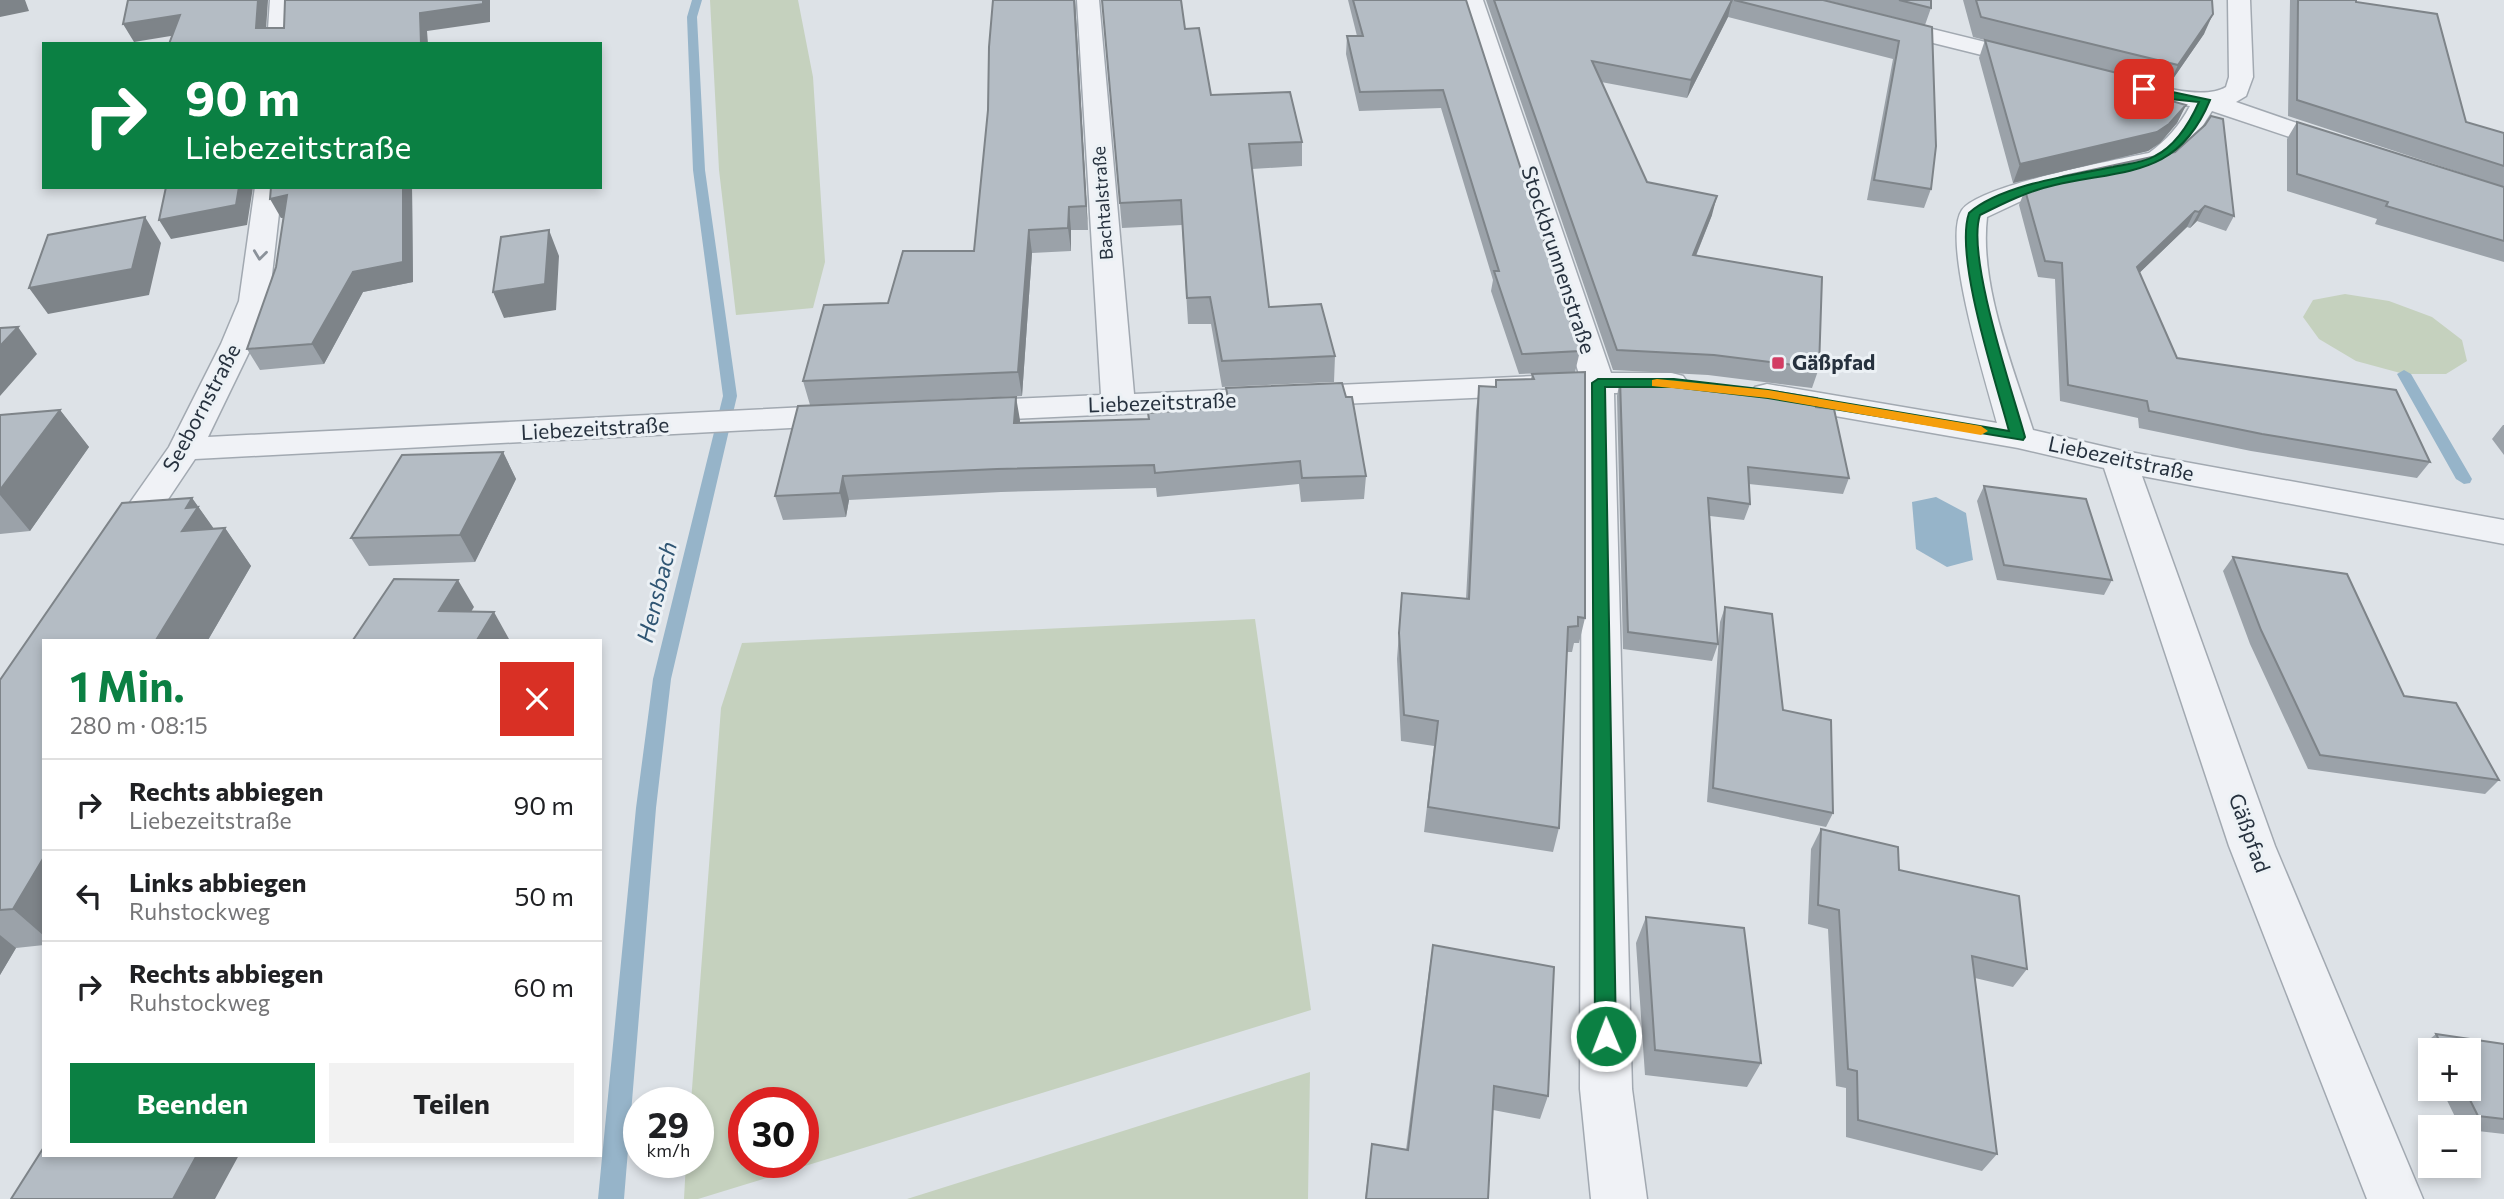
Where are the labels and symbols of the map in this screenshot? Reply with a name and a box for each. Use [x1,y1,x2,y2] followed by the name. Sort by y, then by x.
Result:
[2114,59,2174,119] pin
[1087,145,1117,261] street label: Bachtalstraße
[1517,163,1602,356] street label: Stockbrunnenstraße
[252,249,267,261] one-way arrow
[157,339,245,475] street label: Seebornstraße
[1792,349,1875,374] place label: Gäßpfad
[1770,355,1786,371] marker: Gäßpfad
[1087,386,1237,417] street label: Liebezeitstraße
[520,411,670,444] street label: Liebezeitstraße
[2046,430,2197,485] street label: Liebezeitstraße
[630,538,682,645] water label: Hensbach
[2225,789,2276,876] street label: Gäßpfad
[1569,999,1643,1073] position arrow
[728,1087,819,1178] speed limit sign: 30

